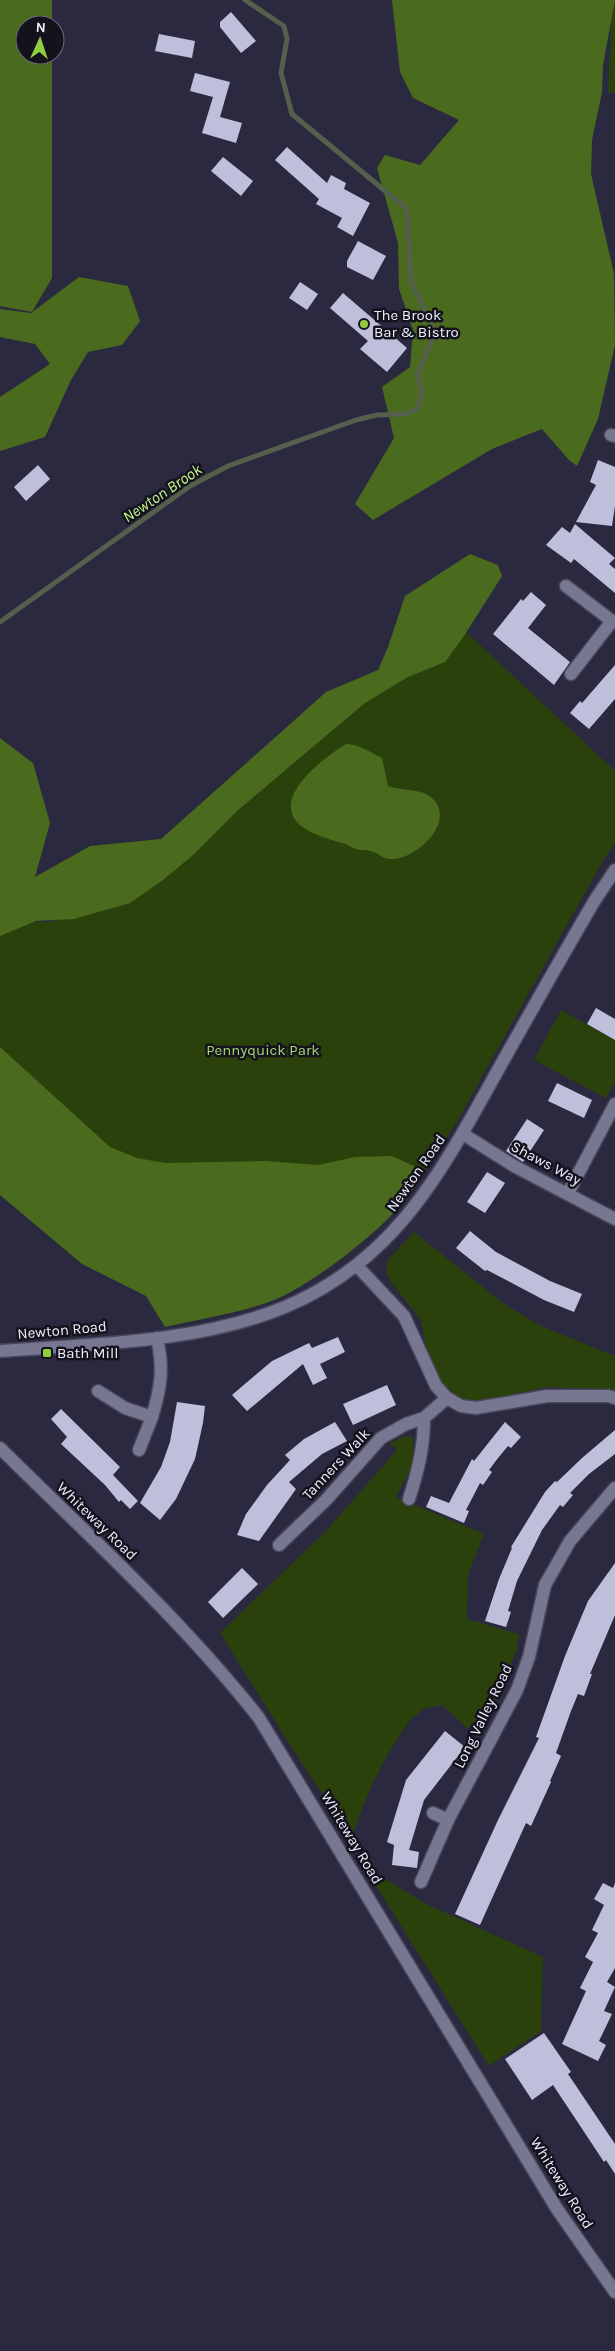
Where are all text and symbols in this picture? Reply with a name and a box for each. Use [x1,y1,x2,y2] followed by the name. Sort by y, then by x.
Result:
[15,15,65,65] north arrow
[35,19,46,36] text: N
[374,306,459,341] place label: The Brook Bar & Bistro
[358,318,370,330] marker: The Brook Bar & Bistro
[119,459,206,526] water label: Newton Brook
[206,1041,320,1059] park label: Pennyquick Park
[383,1131,449,1215] street label: Newton Road
[508,1137,584,1189] street label: Shaws Way
[16,1317,108,1343] street label: Newton Road
[57,1344,118,1362] place label: Bath Mill
[41,1347,53,1359] marker: Bath Mill
[298,1425,374,1503] street label: Tanners Walk
[53,1478,141,1564] street label: Whiteway Road
[450,1661,516,1771] street label: Long Valley Road
[317,1789,387,1887] street label: Whiteway Road
[527,2134,597,2232] street label: Whiteway Road

